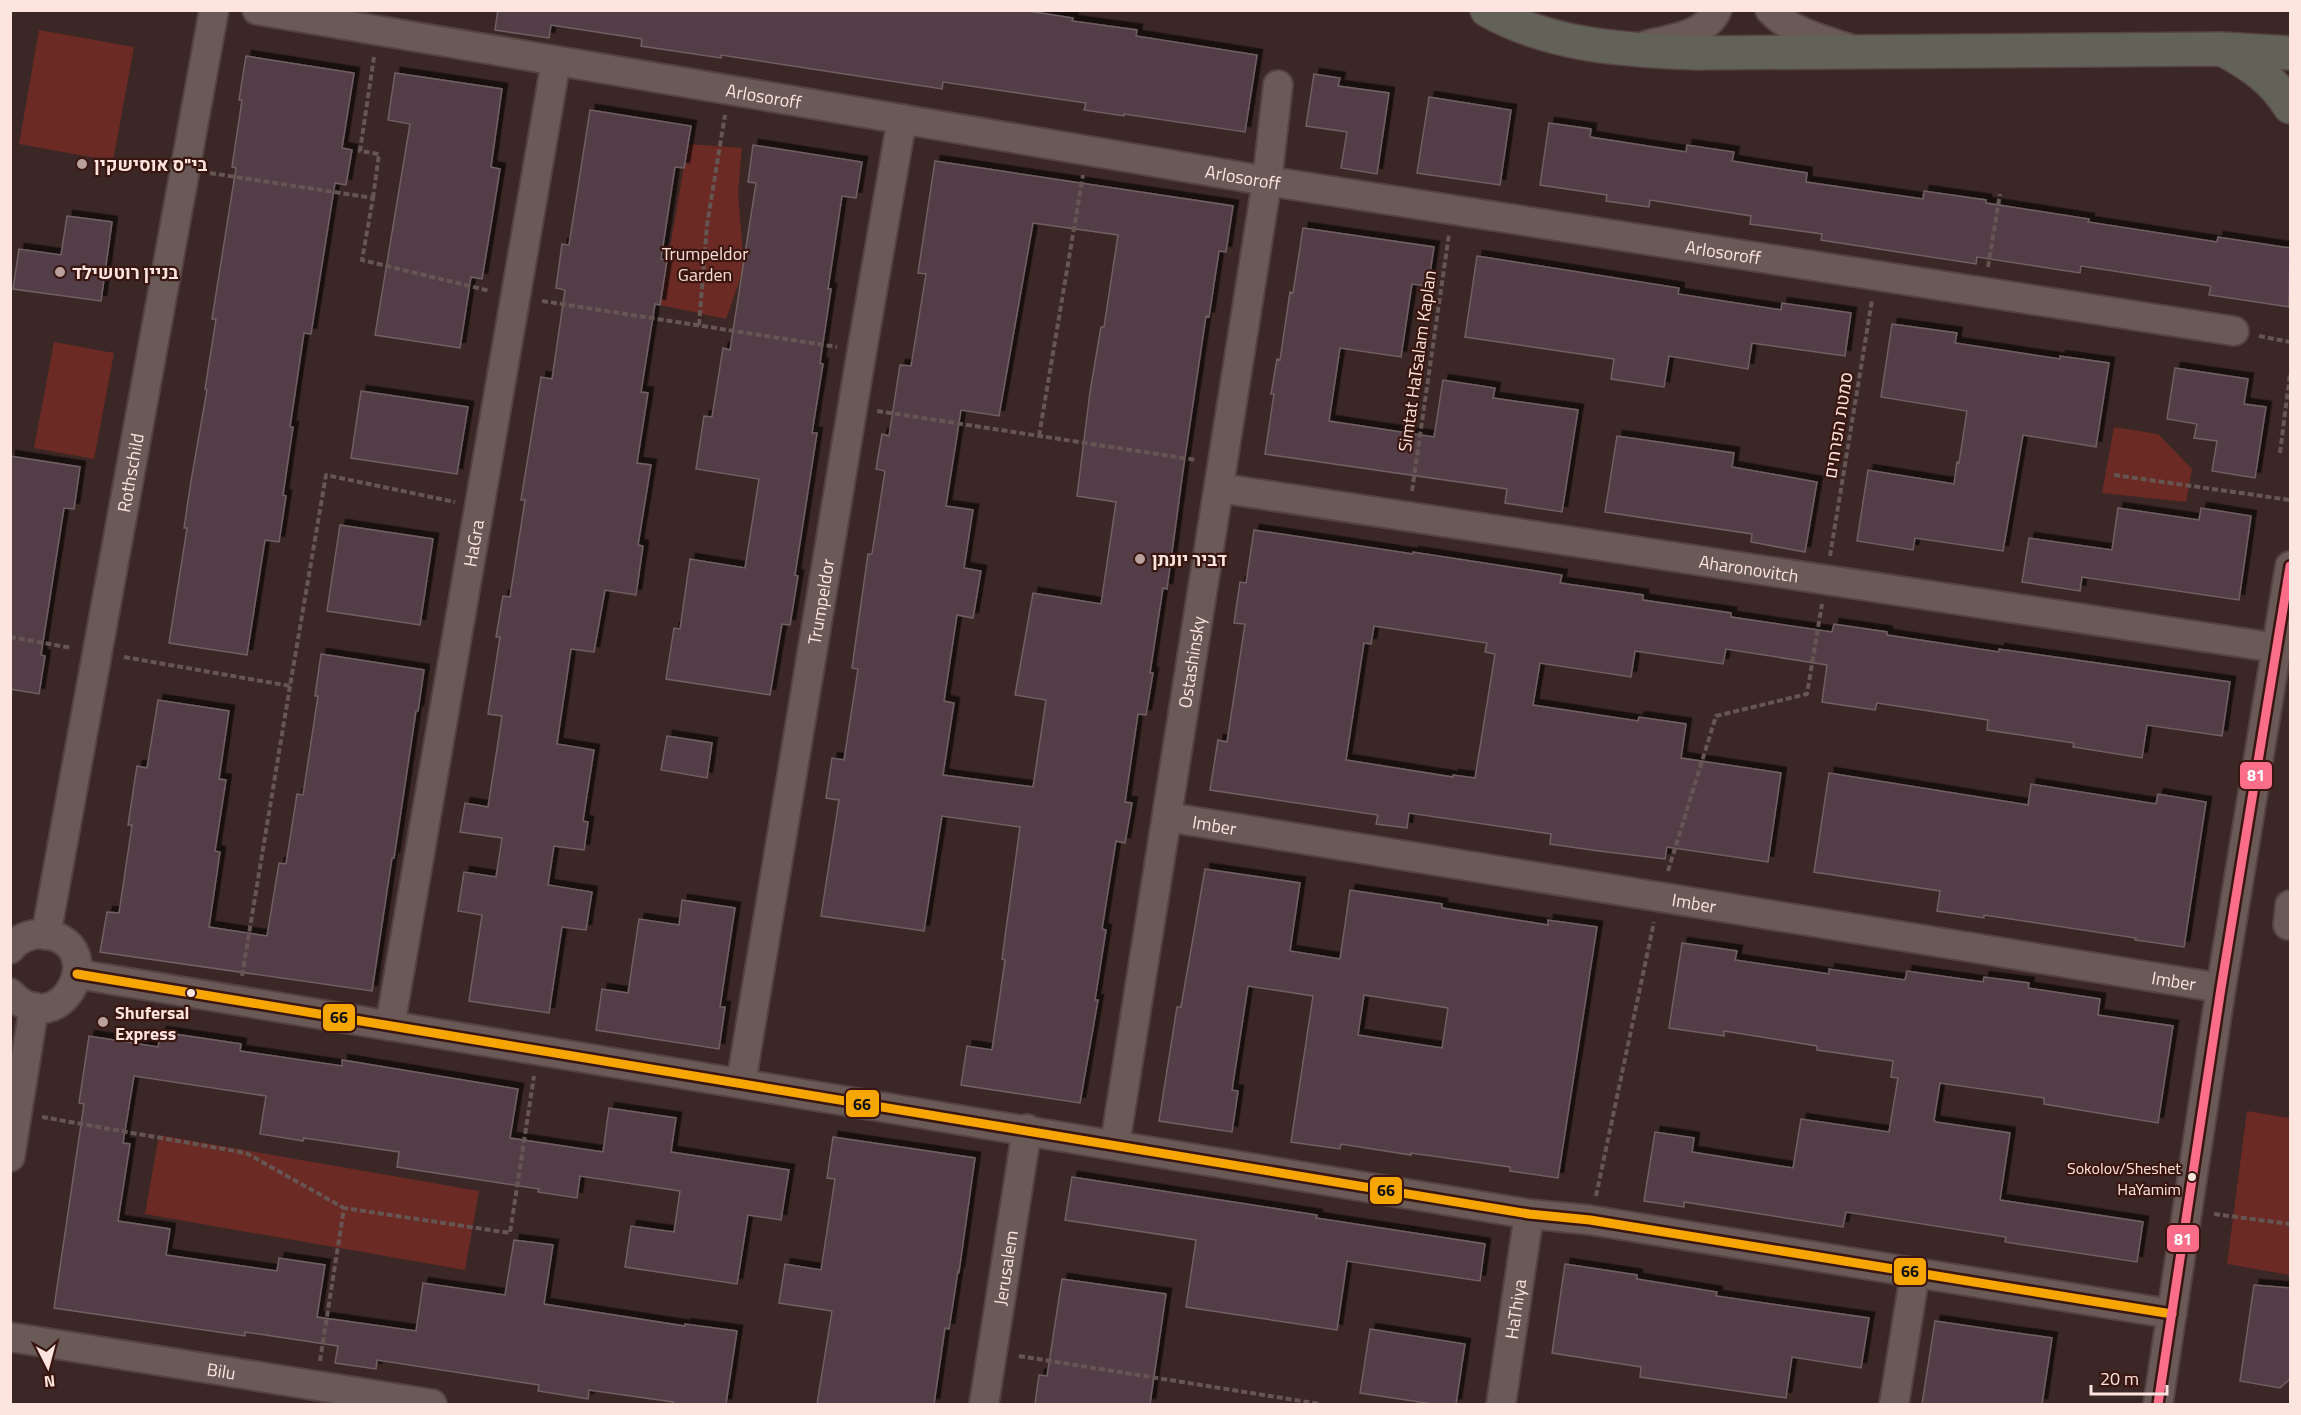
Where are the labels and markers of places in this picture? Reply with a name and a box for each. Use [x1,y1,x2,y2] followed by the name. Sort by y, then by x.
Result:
[94,151,208,178] place label: בי"ס אוסישקין
[75,157,89,171] marker: בי"ס אוסישקין
[72,259,179,286] place label: בניין רוטשילד
[53,265,67,279] marker: בניין רוטשילד
[1152,546,1227,573] place label: דביר יונתן
[1133,552,1147,566] marker: דביר יונתן
[185,987,197,999] unlabelled marker
[115,999,189,1047] place label: Shufersal Express
[96,1015,110,1029] marker: Shufersal Express
[2067,1156,2181,1201] place label: Sokolov/Sheshet HaYamim
[2186,1171,2198,1183] marker: Sokolov/Sheshet HaYamim

